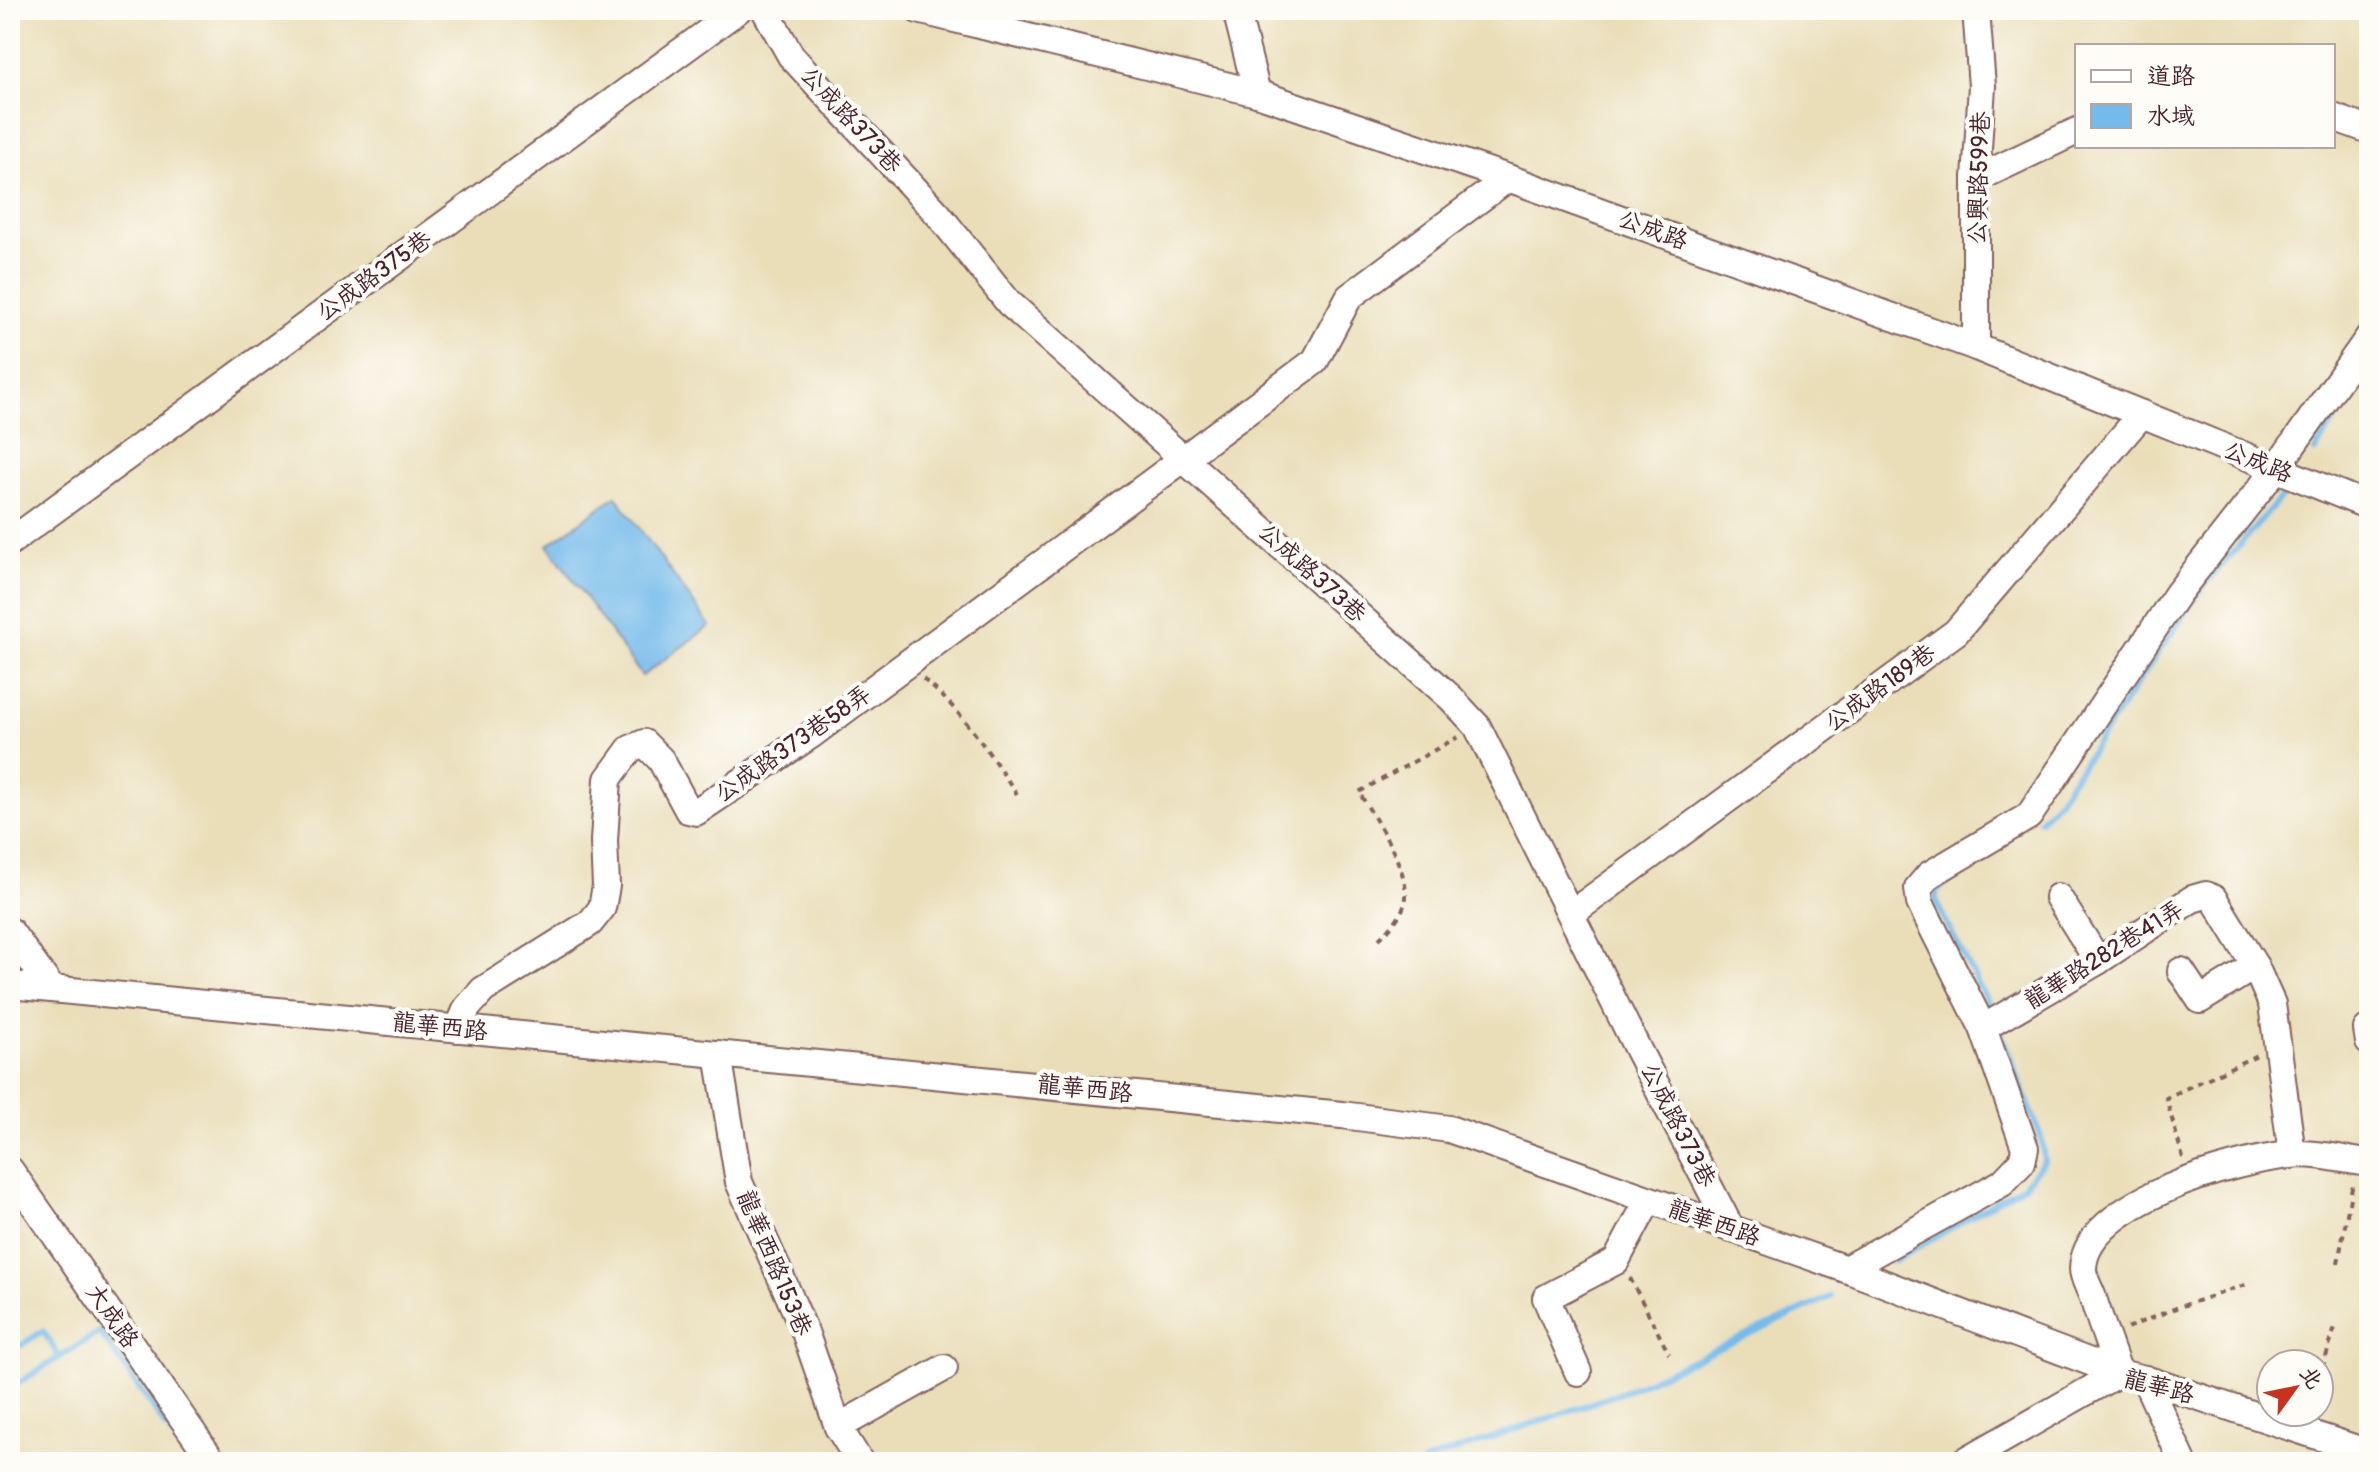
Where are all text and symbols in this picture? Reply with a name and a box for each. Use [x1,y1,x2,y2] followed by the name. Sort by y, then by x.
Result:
[2075,44,2335,148] legend
[794,61,908,179] street label: 公成路373巷
[2147,62,2195,91] text: 道路
[2147,102,2195,131] text: 水域
[1962,111,1996,245] street label: 公興路599巷
[1614,204,1692,256] street label: 公成路
[311,225,437,327] street label: 公成路375巷
[2219,435,2297,489] street label: 公成路
[1252,517,1372,629] street label: 公成路373巷
[1819,638,1941,738] street label: 公成路189巷
[709,679,877,809] street label: 公成路373巷58弄
[2019,894,2189,1016] street label: 龍華路282巷41弄
[391,1008,489,1046] street label: 龍華西路
[1634,1058,1722,1192] street label: 公成路373巷
[1036,1070,1134,1108] street label: 龍華西路
[730,1186,818,1340] street label: 龍華西路153巷
[1664,1194,1764,1252] street label: 龍華西路
[79,1278,145,1354] street label: 大成路
[2255,1348,2335,1428] north arrow
[2293,1361,2329,1395] text: 北
[2121,1364,2197,1410] street label: 龍華路

